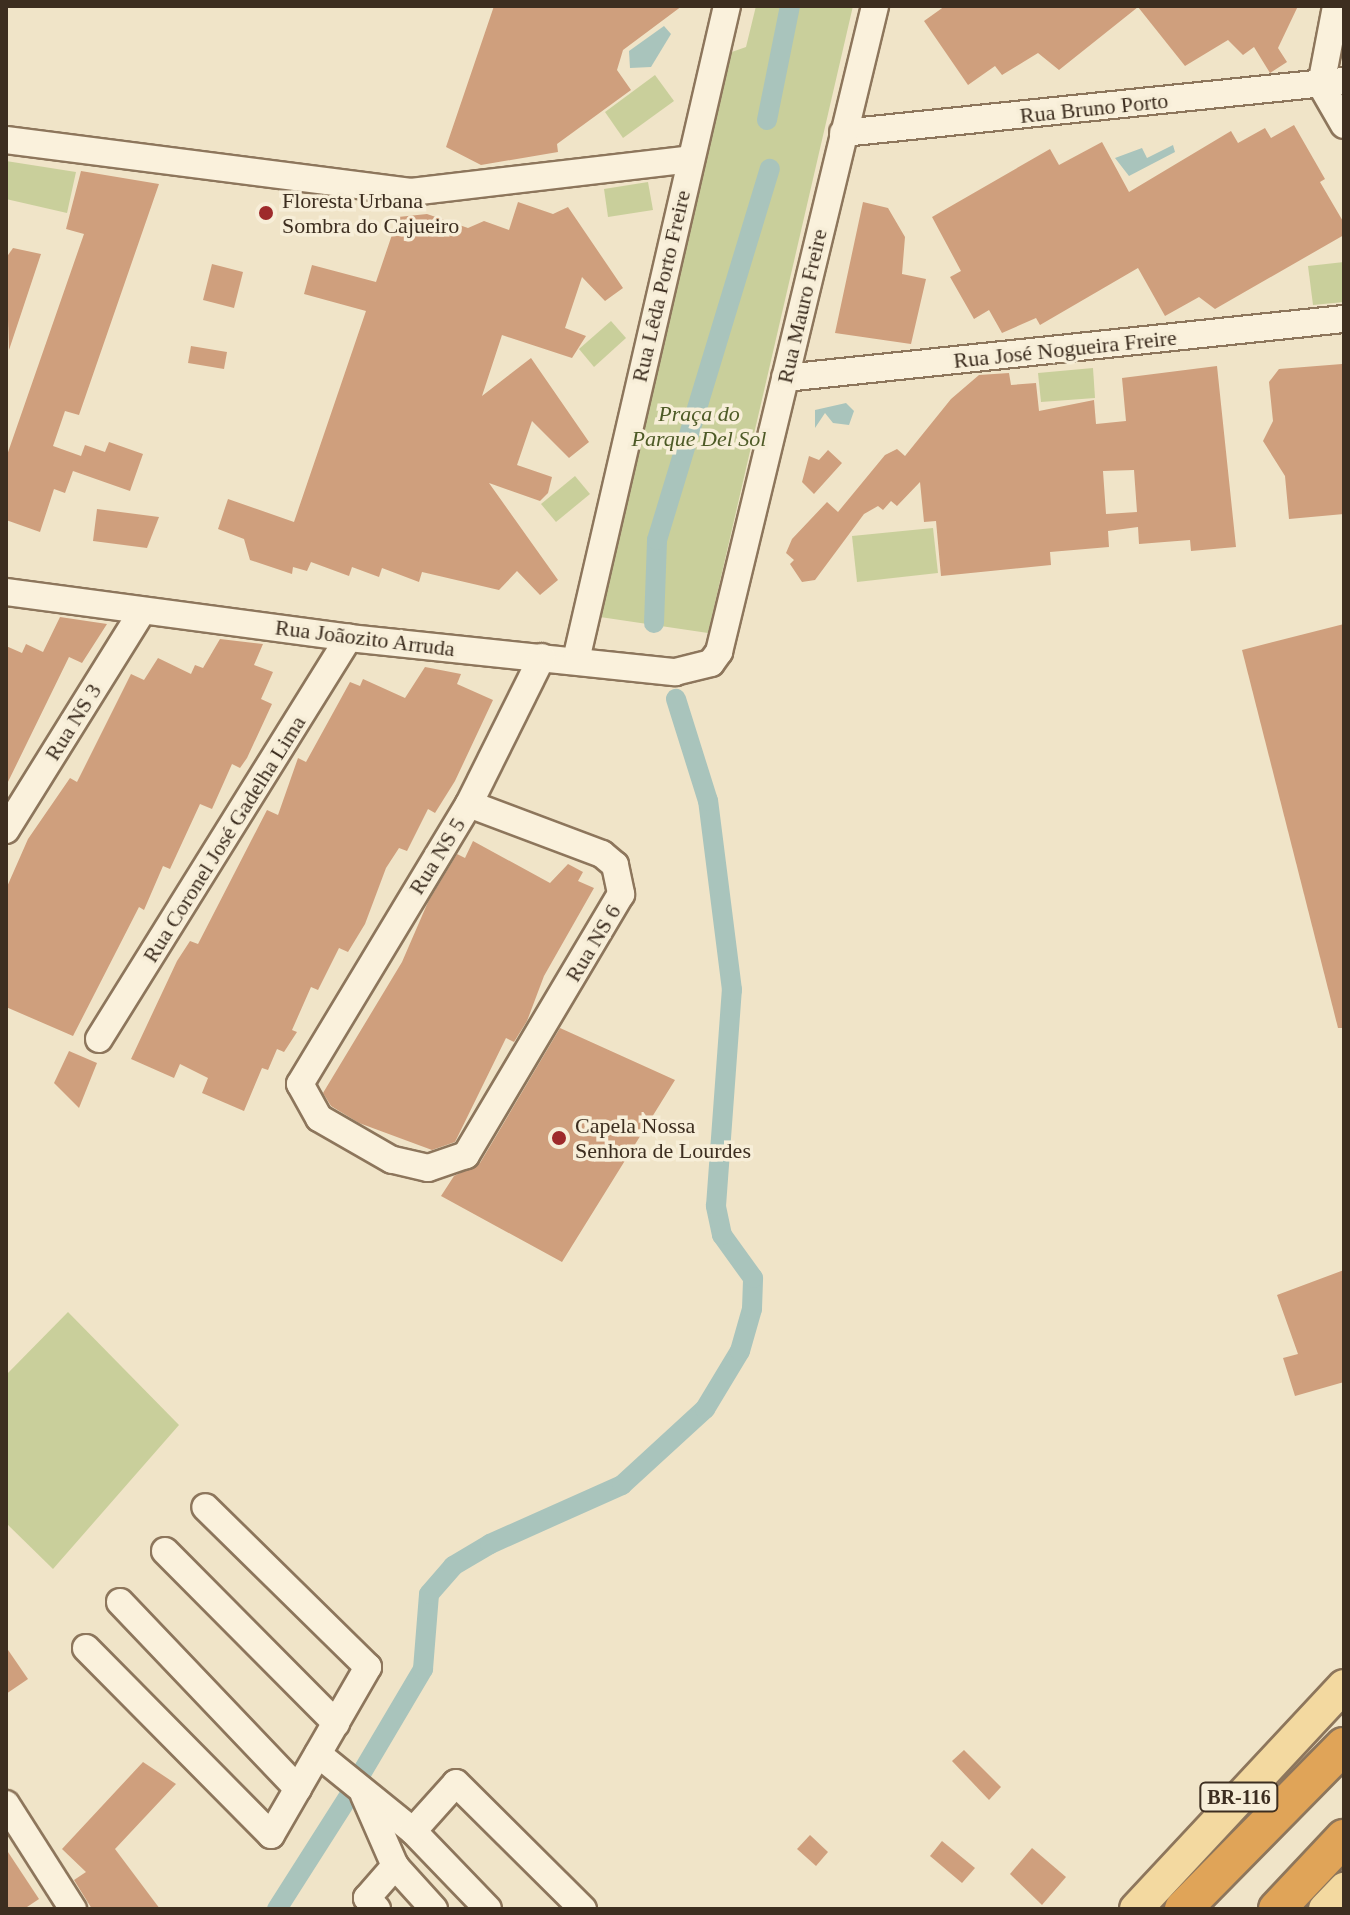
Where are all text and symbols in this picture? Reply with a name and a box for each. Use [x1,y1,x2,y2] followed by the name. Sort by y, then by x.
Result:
[1018,87,1170,129] street label: Rua Bruno Porto
[282,187,459,238] place label: Floresta Urbana Sombra do Cajueiro
[626,187,696,385] street label: Rua Lêda Porto Freire
[257,204,275,222] marker: Floresta Urbana Sombra do Cajueiro
[771,226,833,386] street label: Rua Mauro Freire
[952,324,1178,374] street label: Rua José Nogueira Freire
[632,400,766,452] park label: Praça do Parque Del Sol
[273,614,457,662] street label: Rua Joãozito Arruda
[39,679,107,765] street label: Rua NS 3
[137,711,311,967] street label: Rua Coronel José Gadelha Lima
[403,813,471,899] street label: Rua NS 5
[560,900,626,986] street label: Rua NS 6
[575,1112,751,1164] place label: Capela Nossa Senhora de Lourdes
[550,1129,568,1147] marker: Capela Nossa Senhora de Lourdes
[1199,1781,1279,1813] road number: BR-116

